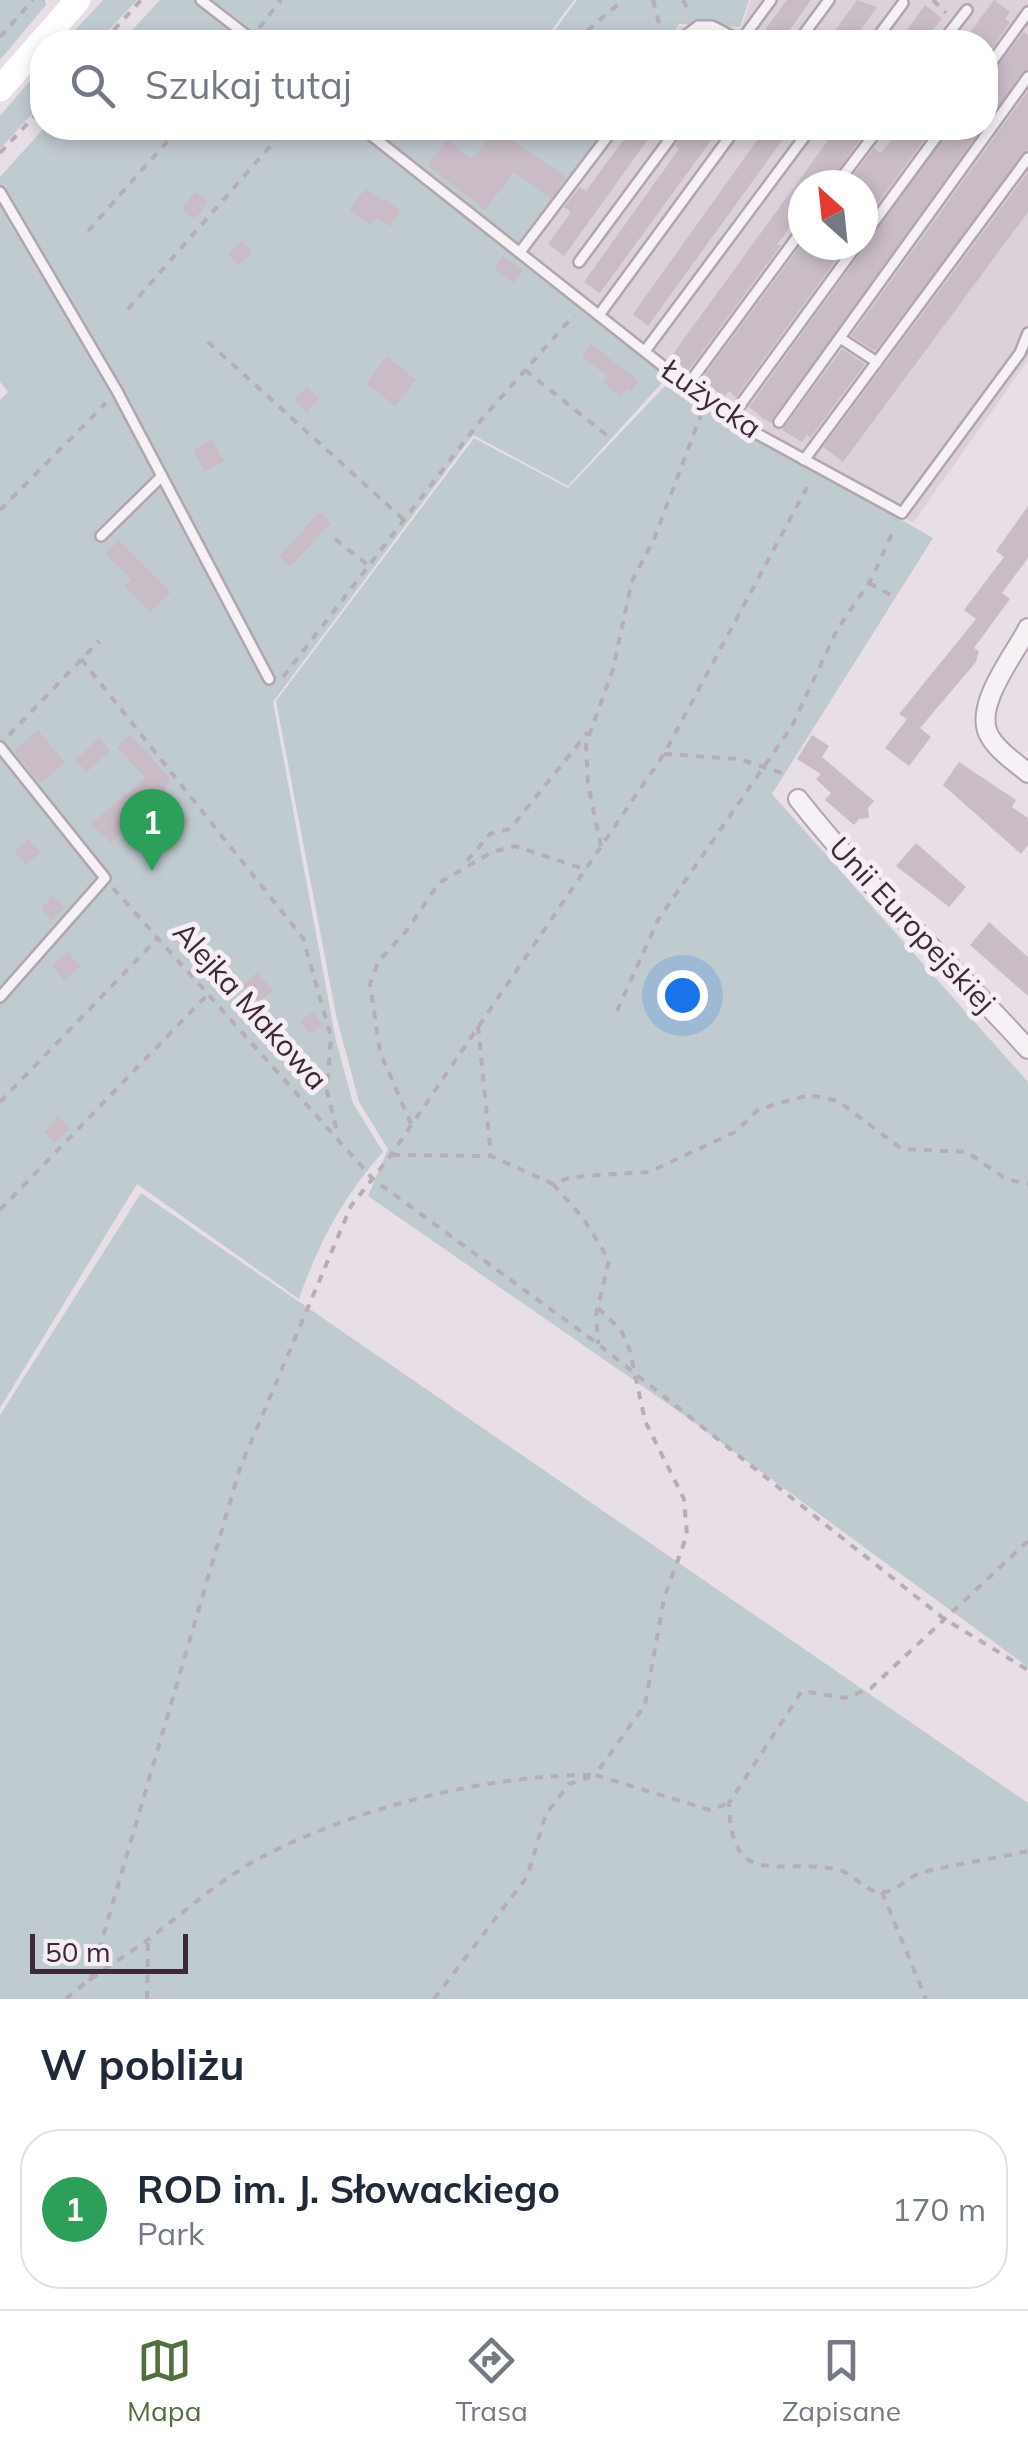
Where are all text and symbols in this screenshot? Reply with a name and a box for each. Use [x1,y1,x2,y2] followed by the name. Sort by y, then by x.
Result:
[30,30,998,140] search box
[65,58,120,113] icon: search
[145,61,352,109] text: Szukaj tutaj
[788,170,878,260] north arrow
[654,350,769,446] street label: Łużycka
[120,788,184,871] pin: 1
[822,828,1004,1020] street label: Unii Europejskiej
[165,913,336,1097] street label: Alejka Makowa
[657,970,708,1021] your location
[30,1929,188,1974] scale bar
[45,1934,111,1969] text: 50 m
[40,2038,245,2091] text: W pobliżu
[137,2165,560,2213] text: ROD im. J. Słowackiego
[65,2189,84,2229] text: 1
[892,2189,986,2229] text: 170 m
[137,2213,204,2253] text: Park
[127,2333,201,2428] tab: Mapa
[456,2333,528,2428] tab: Trasa
[782,2333,901,2428] tab: Zapisane

